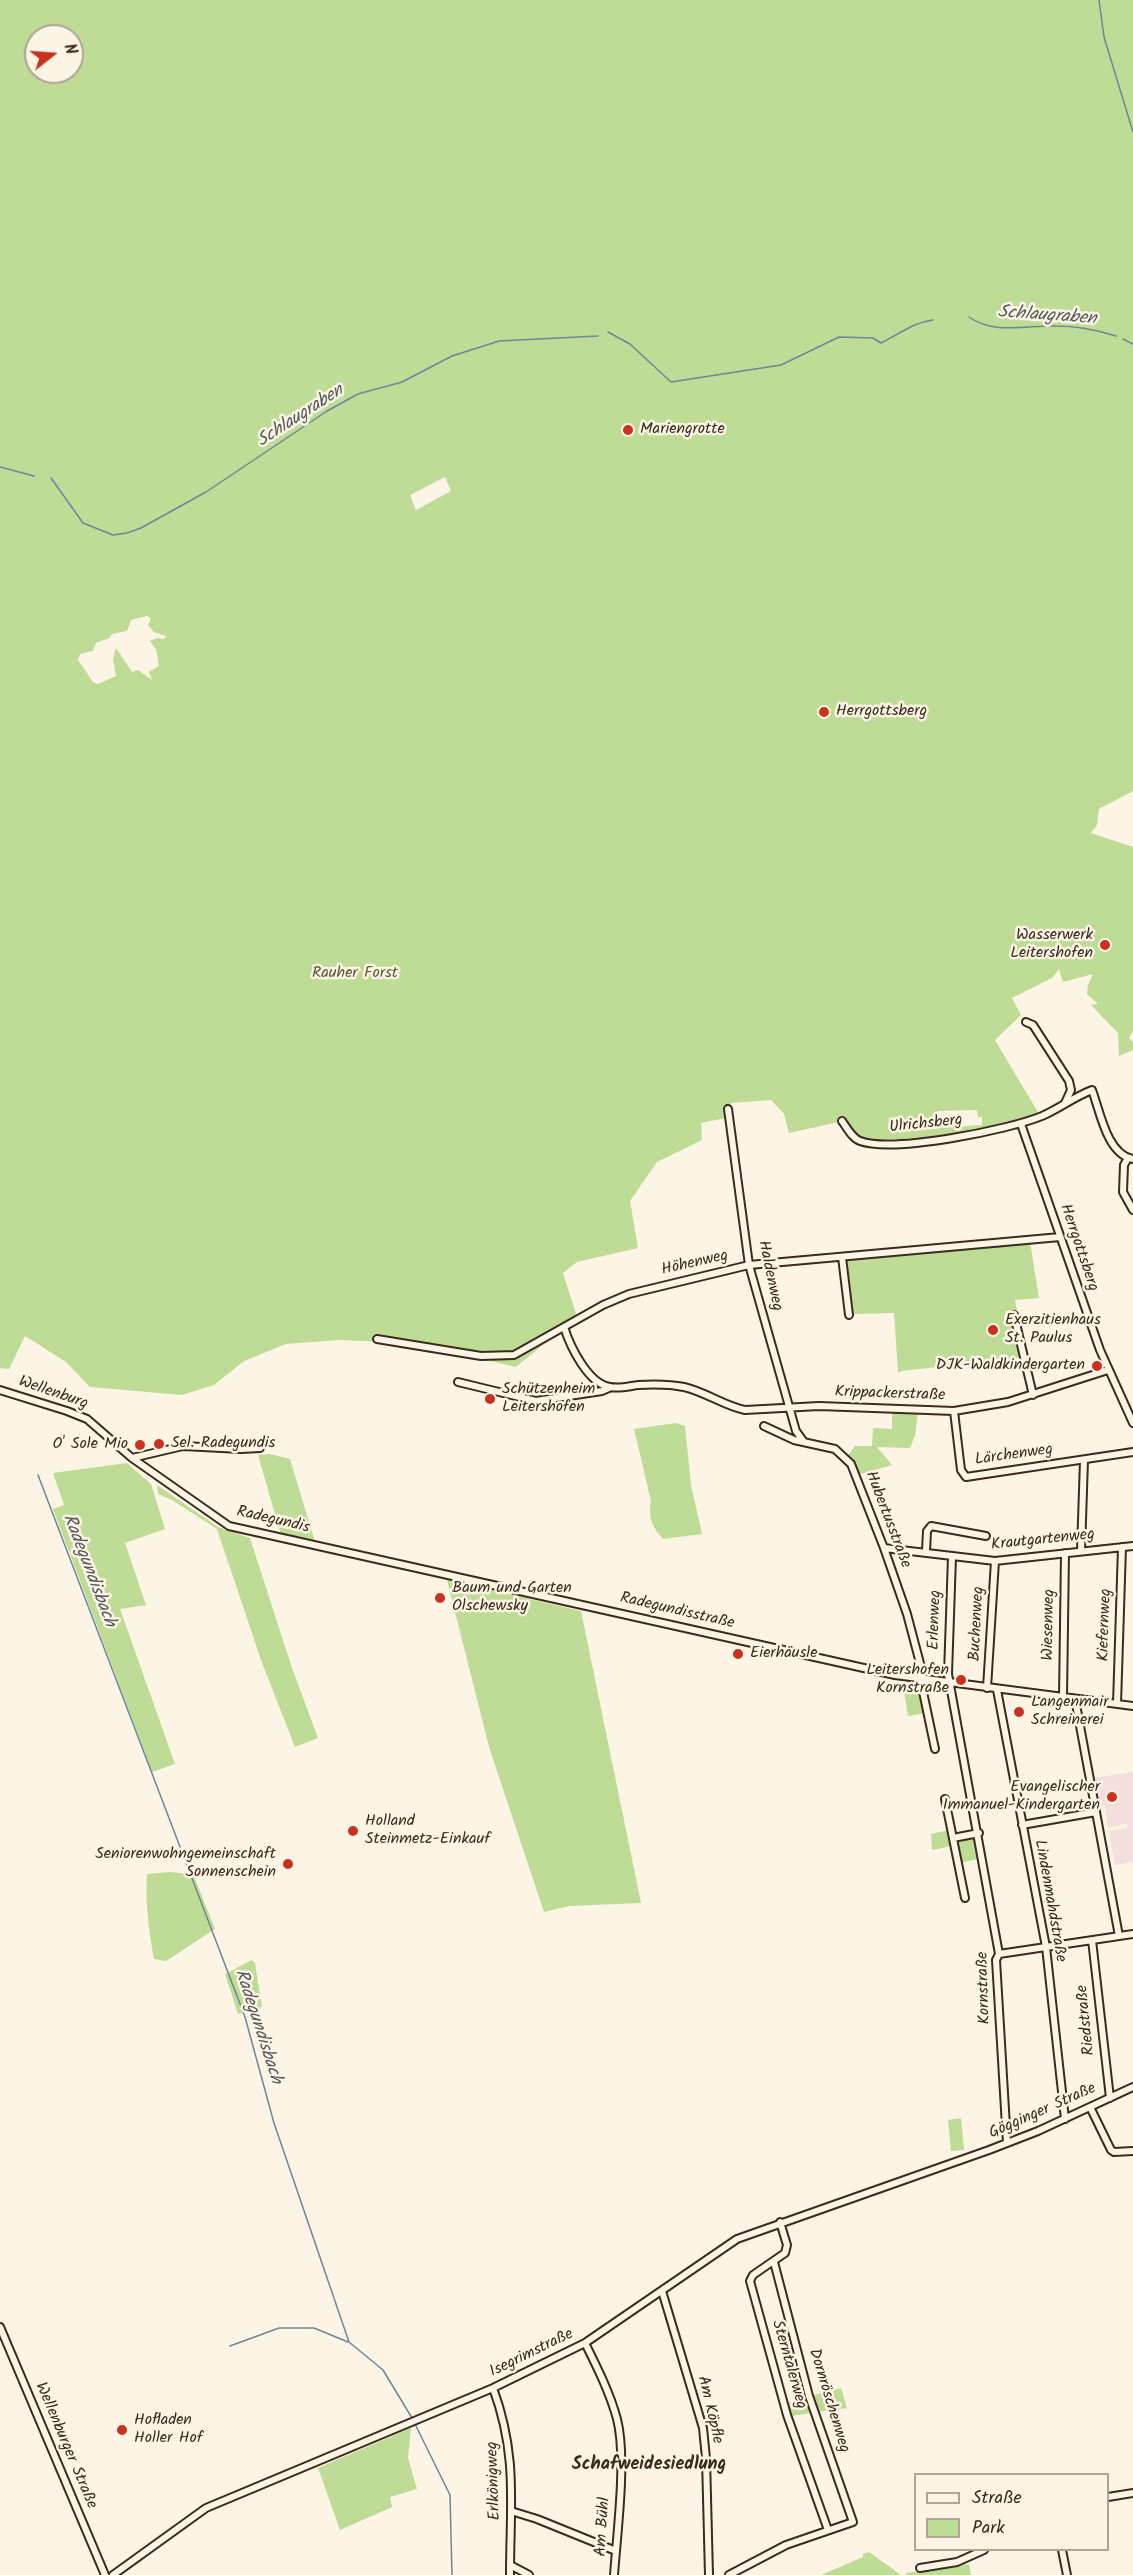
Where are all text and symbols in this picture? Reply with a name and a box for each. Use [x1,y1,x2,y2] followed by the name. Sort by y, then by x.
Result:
[24,24,84,84] north arrow
[56,41,83,58] text: N
[997,303,1097,331] water label: Schlaugraben
[254,381,348,453] water label: Schlaugraben
[640,420,725,440] place label: Mariengrotte
[621,423,635,437] marker: Mariengrotte
[836,702,927,722] place label: Herrgottsberg
[817,705,831,719] marker: Herrgottsberg
[1010,926,1093,964] place label: Wasserwerk Leitershofen
[1098,938,1112,952] marker: Wasserwerk Leitershofen
[312,964,398,984] park label: Rauher Forst
[888,1112,964,1138] street label: Ulrichsberg
[1054,1202,1102,1294] street label: Herrgottsberg
[752,1239,786,1313] street label: Haldenweg
[660,1247,730,1281] street label: Höhenweg
[1005,1311,1101,1349] place label: Exerzitienhaus St. Paulus
[986,1323,1000,1337] marker: Exerzitienhaus St. Paulus
[936,1356,1085,1376] place label: DJK-Waldkindergarten
[1090,1359,1104,1373] marker: DJK-Waldkindergarten
[16,1373,90,1415] street label: Wellenburg
[502,1380,595,1418] place label: Schützenheim Leitershofen
[834,1383,946,1407] street label: Krippackerstraße
[483,1392,497,1406] marker: Schützenheim Leitershofen
[171,1434,275,1454] place label: Sel. Radegundis
[52,1435,128,1455] place label: O' Sole Mio
[152,1437,166,1451] marker: Sel. Radegundis
[133,1438,147,1452] marker: O' Sole Mio
[974,1441,1054,1471] street label: Lärchenweg
[860,1469,914,1571] street label: Hubertusstraße
[235,1503,311,1539] street label: Radegundis
[57,1511,119,1631] water label: Radegundisbach
[990,1526,1096,1556] street label: Krautgartenweg
[452,1579,572,1617] place label: Baum und Garten Olschewsky
[966,1586,990,1662] street label: Buchenweg
[1095,1588,1117,1662] street label: Kiefernweg
[1040,1589,1060,1661] street label: Wiesenweg
[618,1590,736,1634] street label: Radegundisstraße
[925,1590,947,1650] street label: Erlenweg
[433,1591,447,1605] marker: Baum und Garten Olschewsky
[750,1644,817,1664] place label: Eierhäusle
[731,1647,745,1661] marker: Eierhäusle
[866,1661,949,1699] place label: Leitershofen Kornstraße
[954,1673,968,1687] marker: Leitershofen Kornstraße
[1031,1693,1108,1731] place label: Langenmair Schreinerei
[1012,1705,1026,1719] marker: Langenmair Schreinerei
[943,1778,1100,1816] place label: Evangelischer Immanuel-Kindergarten
[1105,1790,1119,1804] marker: Evangelischer Immanuel-Kindergarten
[365,1812,490,1850] place label: Holland Steinmetz-Einkauf
[346,1824,360,1838] marker: Holland Steinmetz-Einkauf
[1029,1838,1069,1964] street label: Lindenmahdstraße
[95,1845,276,1883] place label: Seniorenwohngemeinschaft Sonnenschein
[281,1857,295,1871] marker: Seniorenwohngemeinschaft Sonnenschein
[974,1951,996,2025] street label: Kornstraße
[228,1967,286,2087] water label: Radegundisbach
[1074,1984,1100,2056] street label: Riedstraße
[987,2080,1099,2144] street label: Gögginger Straße
[766,2318,810,2412] street label: Sterntalerweg
[487,2325,577,2383] street label: Isegrimstraße
[803,2347,853,2455] street label: Dornröschenweg
[692,2374,726,2446] street label: Am Köpfle
[30,2380,100,2512] street label: Wellenburger Straße
[134,2411,203,2449] place label: Hofladen Holler Hof
[115,2423,129,2437] marker: Hofladen Holler Hof
[484,2441,506,2521] street label: Erlkönigweg
[572,2455,726,2477] district label: Schafweidesiedlung
[914,2473,1109,2551] legend
[972,2484,1022,2513] text: Straße
[592,2497,616,2557] street label: Am Bühl
[972,2514,1005,2543] text: Park

